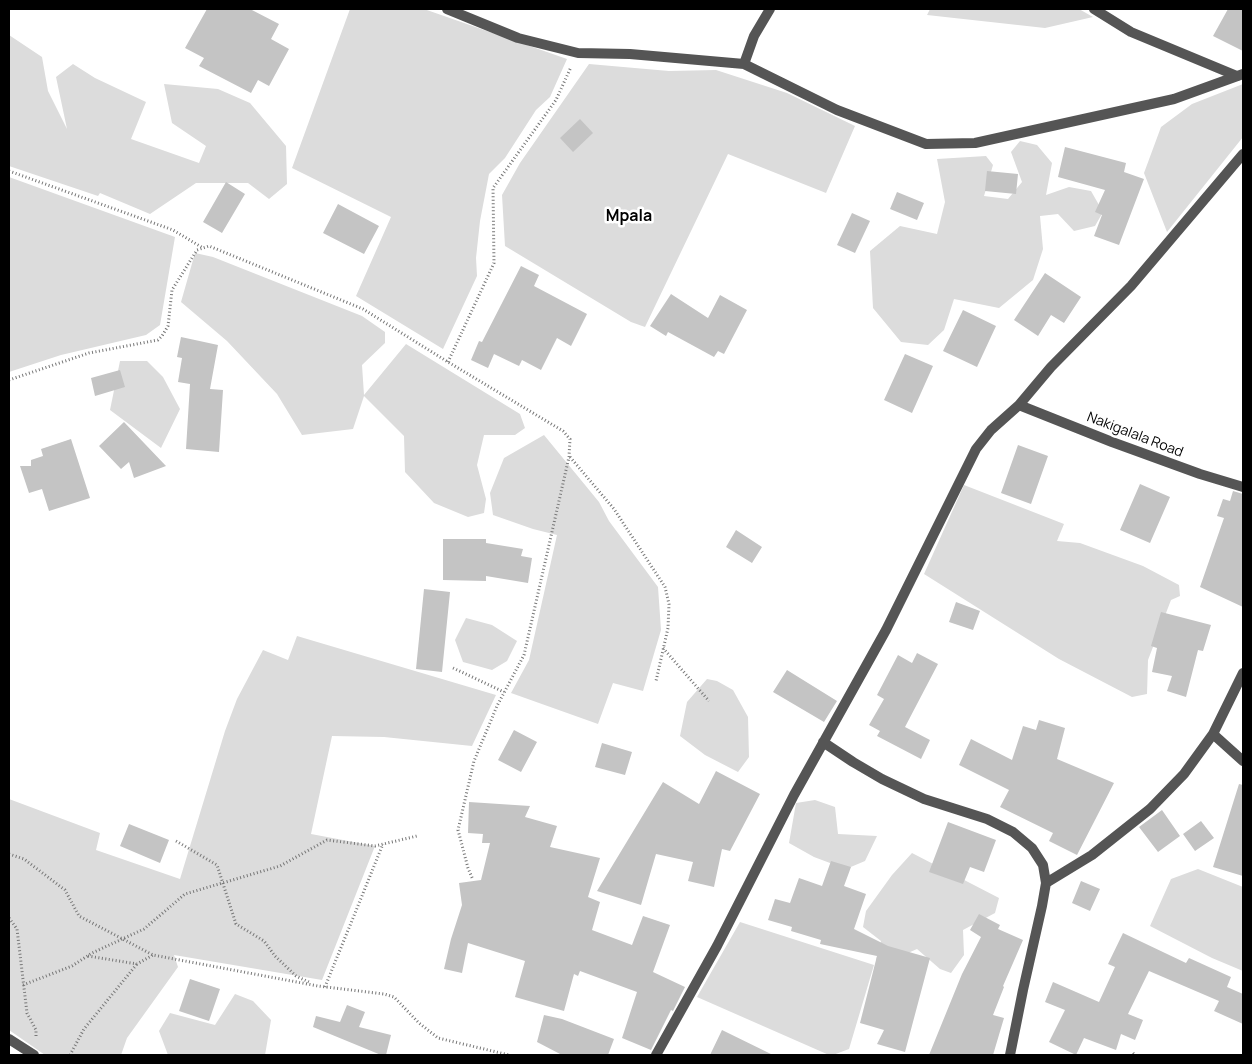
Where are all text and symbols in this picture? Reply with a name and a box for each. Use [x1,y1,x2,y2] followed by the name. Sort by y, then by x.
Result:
[606,207,652,227] district label: Mpala
[1085,409,1185,461] street label: Nakigalala Road

